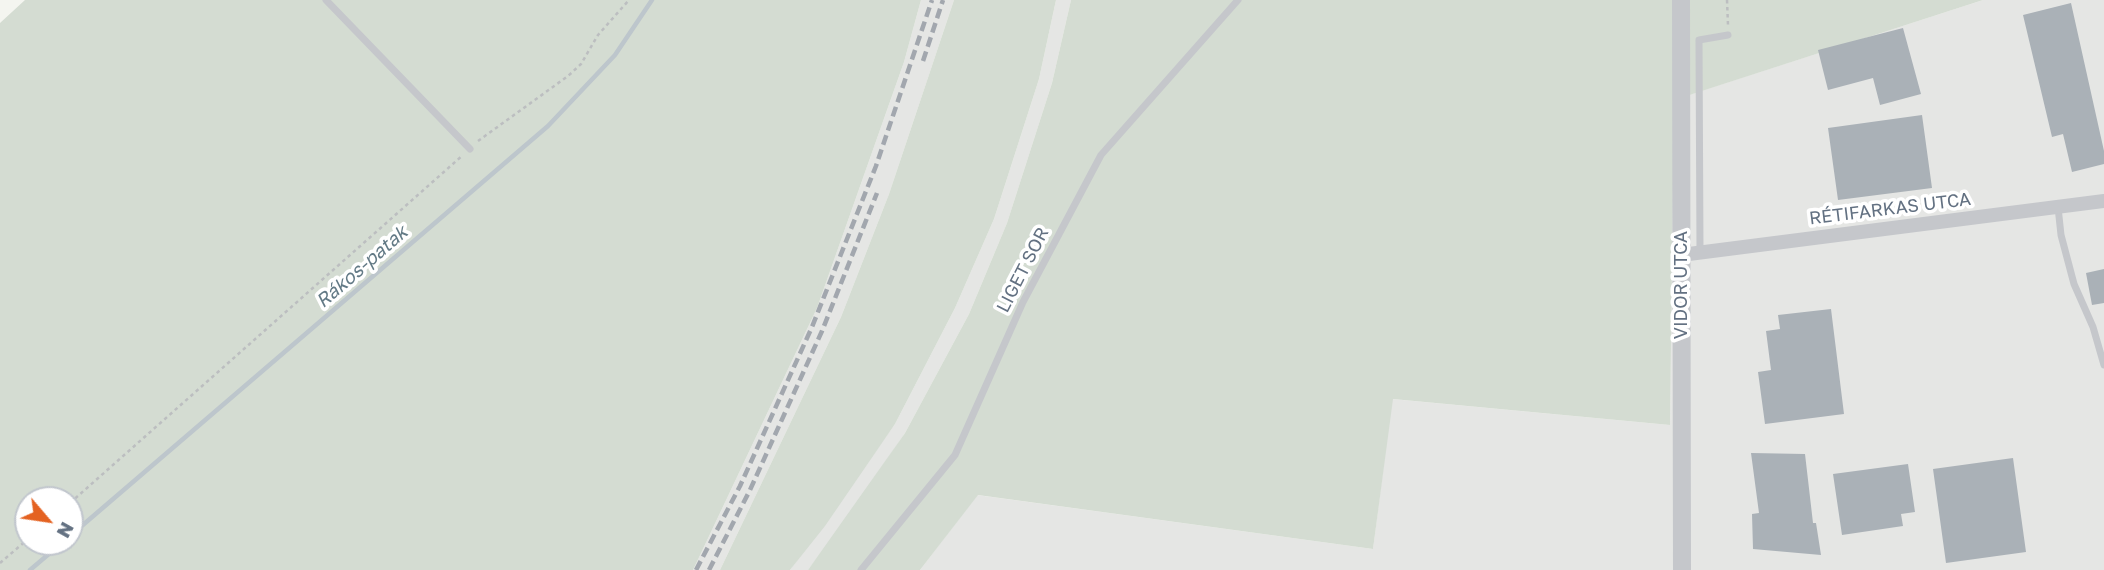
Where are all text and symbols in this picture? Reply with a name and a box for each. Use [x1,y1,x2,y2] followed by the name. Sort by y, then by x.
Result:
[1808,188,1972,230] street label: RÉTIFARKAS UTCA
[312,221,412,313] water label: Rákos-patak
[992,224,1054,316] street label: LIGET SOR
[1670,231,1692,339] street label: VIDOR UTCA
[14,486,84,556] north arrow
[52,519,80,542] text: N

